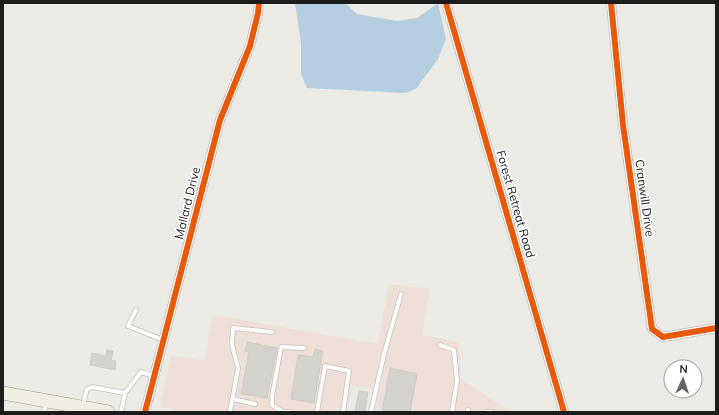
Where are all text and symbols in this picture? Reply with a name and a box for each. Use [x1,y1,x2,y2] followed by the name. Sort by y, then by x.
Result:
[493,149,539,259] street label: Forest Retreat Road
[632,158,658,238] street label: Cranwill Drive
[171,165,203,241] street label: Mallard Drive
[663,359,703,399] north arrow
[679,362,688,376] text: N

